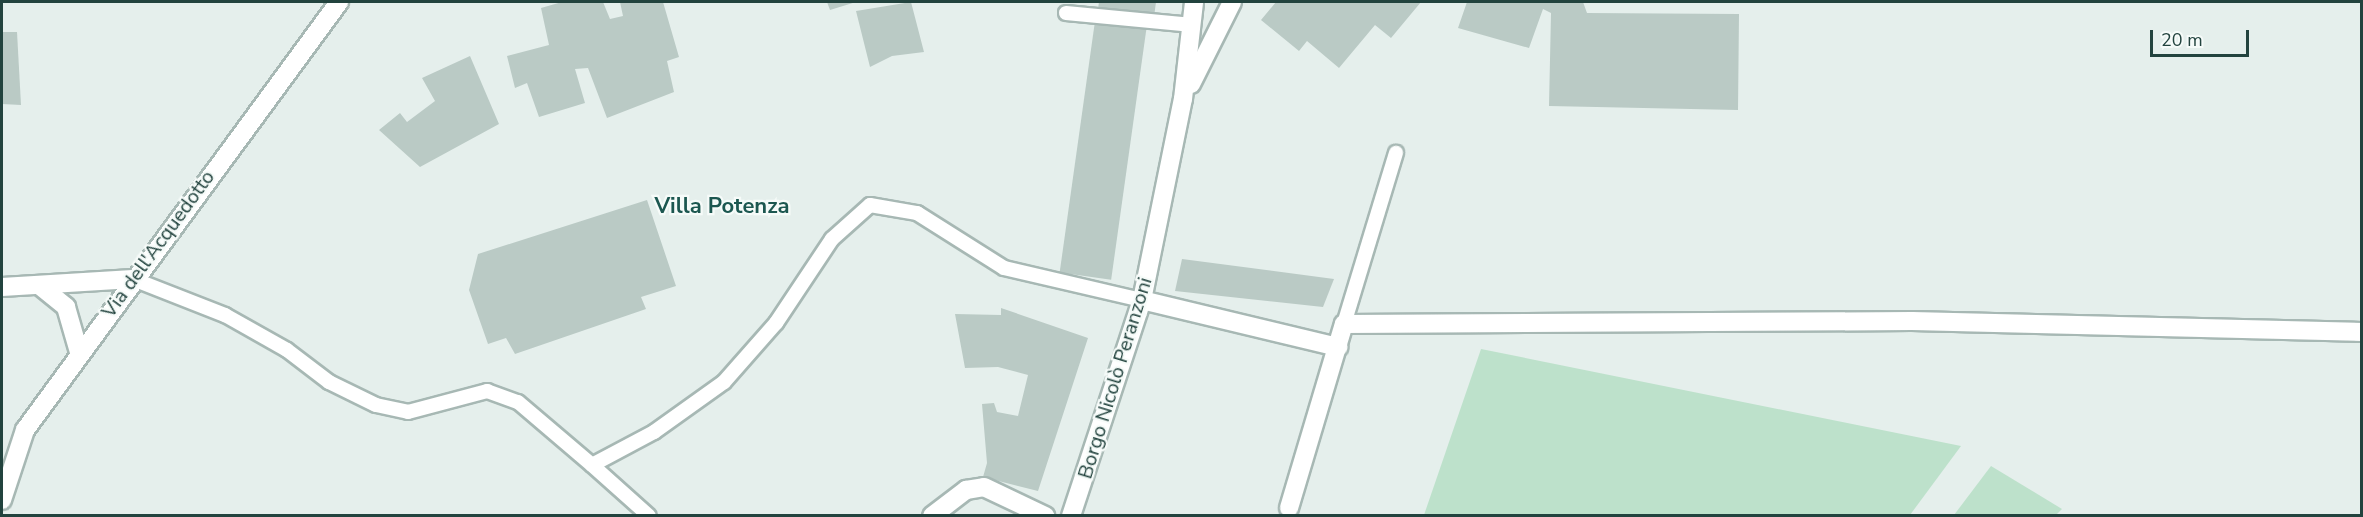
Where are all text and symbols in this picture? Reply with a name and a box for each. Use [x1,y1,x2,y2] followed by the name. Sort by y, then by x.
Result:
[2153,18,2252,56] scale bar
[2161,28,2203,52] text: 20 m
[96,166,220,322] street label: Via dell'Acquedotto
[654,194,790,220] district label: Villa Potenza
[1073,274,1157,482] street label: Borgo Nicolò Peranzoni

